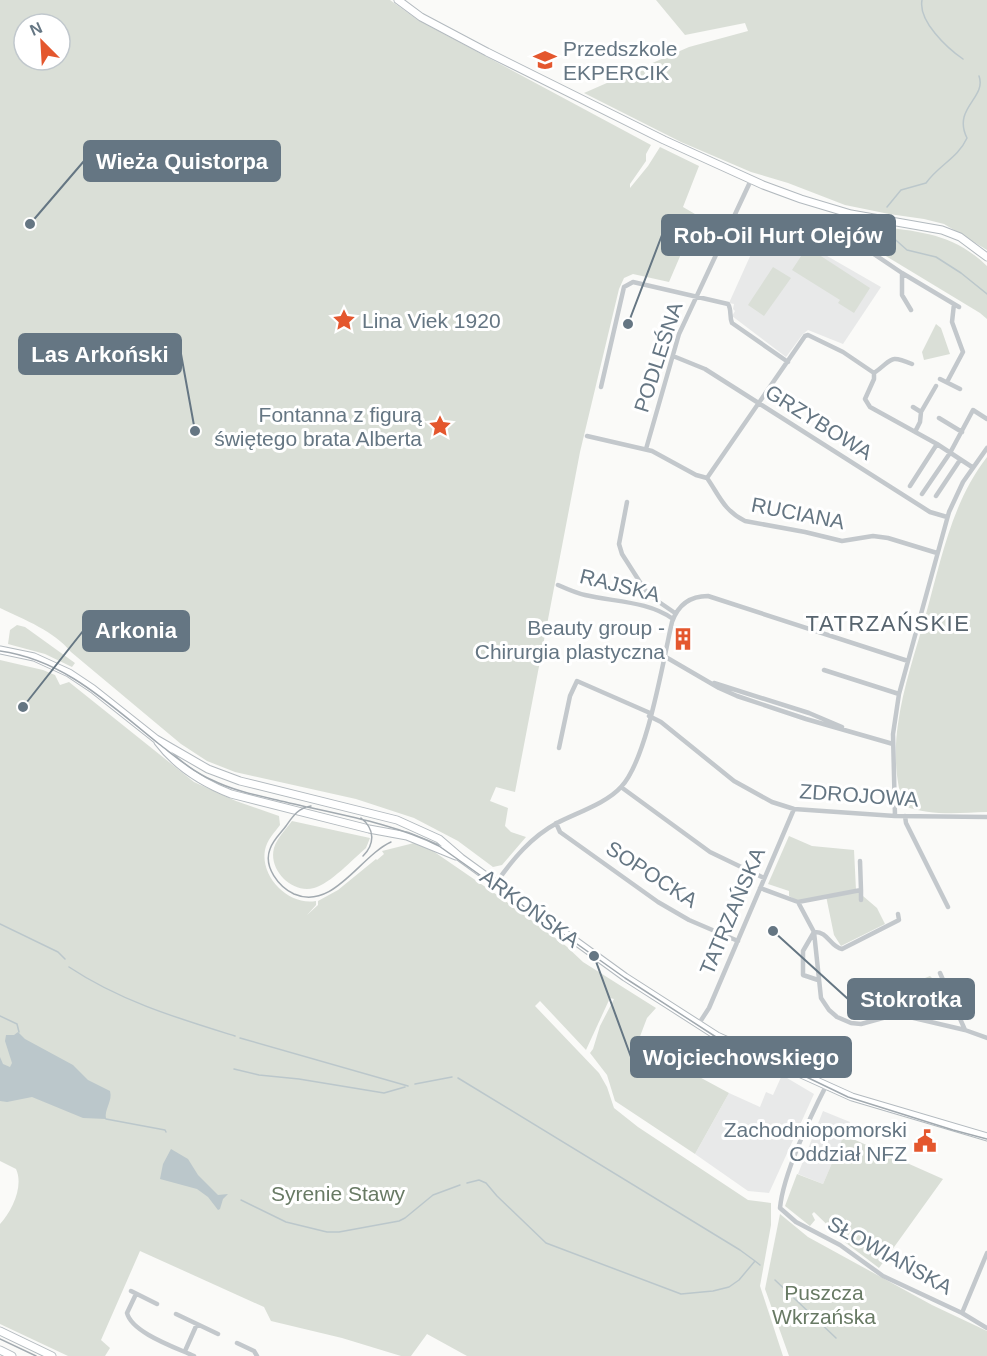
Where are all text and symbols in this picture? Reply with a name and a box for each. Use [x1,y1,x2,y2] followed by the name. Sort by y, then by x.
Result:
[12,12,72,72] north arrow
[27,19,45,39] text: N
[563,37,677,84] place label: Przedszkole EKPERCIK
[532,47,558,73] school or university icon: Przedszkole EKPERCIK
[84,141,280,181] callout: Wieża Quistorpa
[96,149,269,174] text: Wieża Quistorpa
[662,215,895,255] callout: Rob-Oil Hurt Olejów
[674,223,883,248] text: Rob-Oil Hurt Olejów
[629,299,687,415] street label: PODLEŚNA
[331,307,357,333] place icon: Lina Viek 1920
[362,309,501,332] place label: Lina Viek 1920
[19,334,181,374] callout: Las Arkoński
[31,342,169,367] text: Las Arkoński
[761,380,877,464] street label: GRZYBOWA
[214,403,422,450] place label: Fontanna z figurą świętego brata Alberta
[427,413,453,439] place icon: Fontanna z figurą świętego brata Alberta
[749,493,847,533] street label: RUCIANA
[578,564,662,606] street label: RAJSKA
[83,611,189,651] callout: Arkonia
[806,611,970,636] district label: TATRZAŃSKIE
[475,616,665,663] place label: Beauty group - Chirurgia plastyczna
[95,618,178,643] text: Arkonia
[670,626,696,652] building icon: Beauty group - Chirurgia plastyczna
[799,779,919,811] street label: ZDROJOWA
[602,836,702,912] street label: SOPOCKA
[695,844,769,978] street label: TATRZAŃSKA
[476,864,584,952] street label: ARKOŃSKA
[848,979,974,1019] callout: Stokrotka
[860,987,962,1012] text: Stokrotka
[631,1037,851,1077] callout: Wojciechowskiego
[643,1045,839,1070] text: Wojciechowskiego
[724,1118,907,1165] place label: Zachodniopomorski Oddział NFZ
[912,1128,938,1154] public building icon: Zachodniopomorski Oddział NFZ
[271,1182,406,1205] park label: Syrenie Stawy
[824,1211,956,1299] street label: SŁOWIAŃSKA
[772,1281,876,1328] park label: Puszcza Wkrzańska

